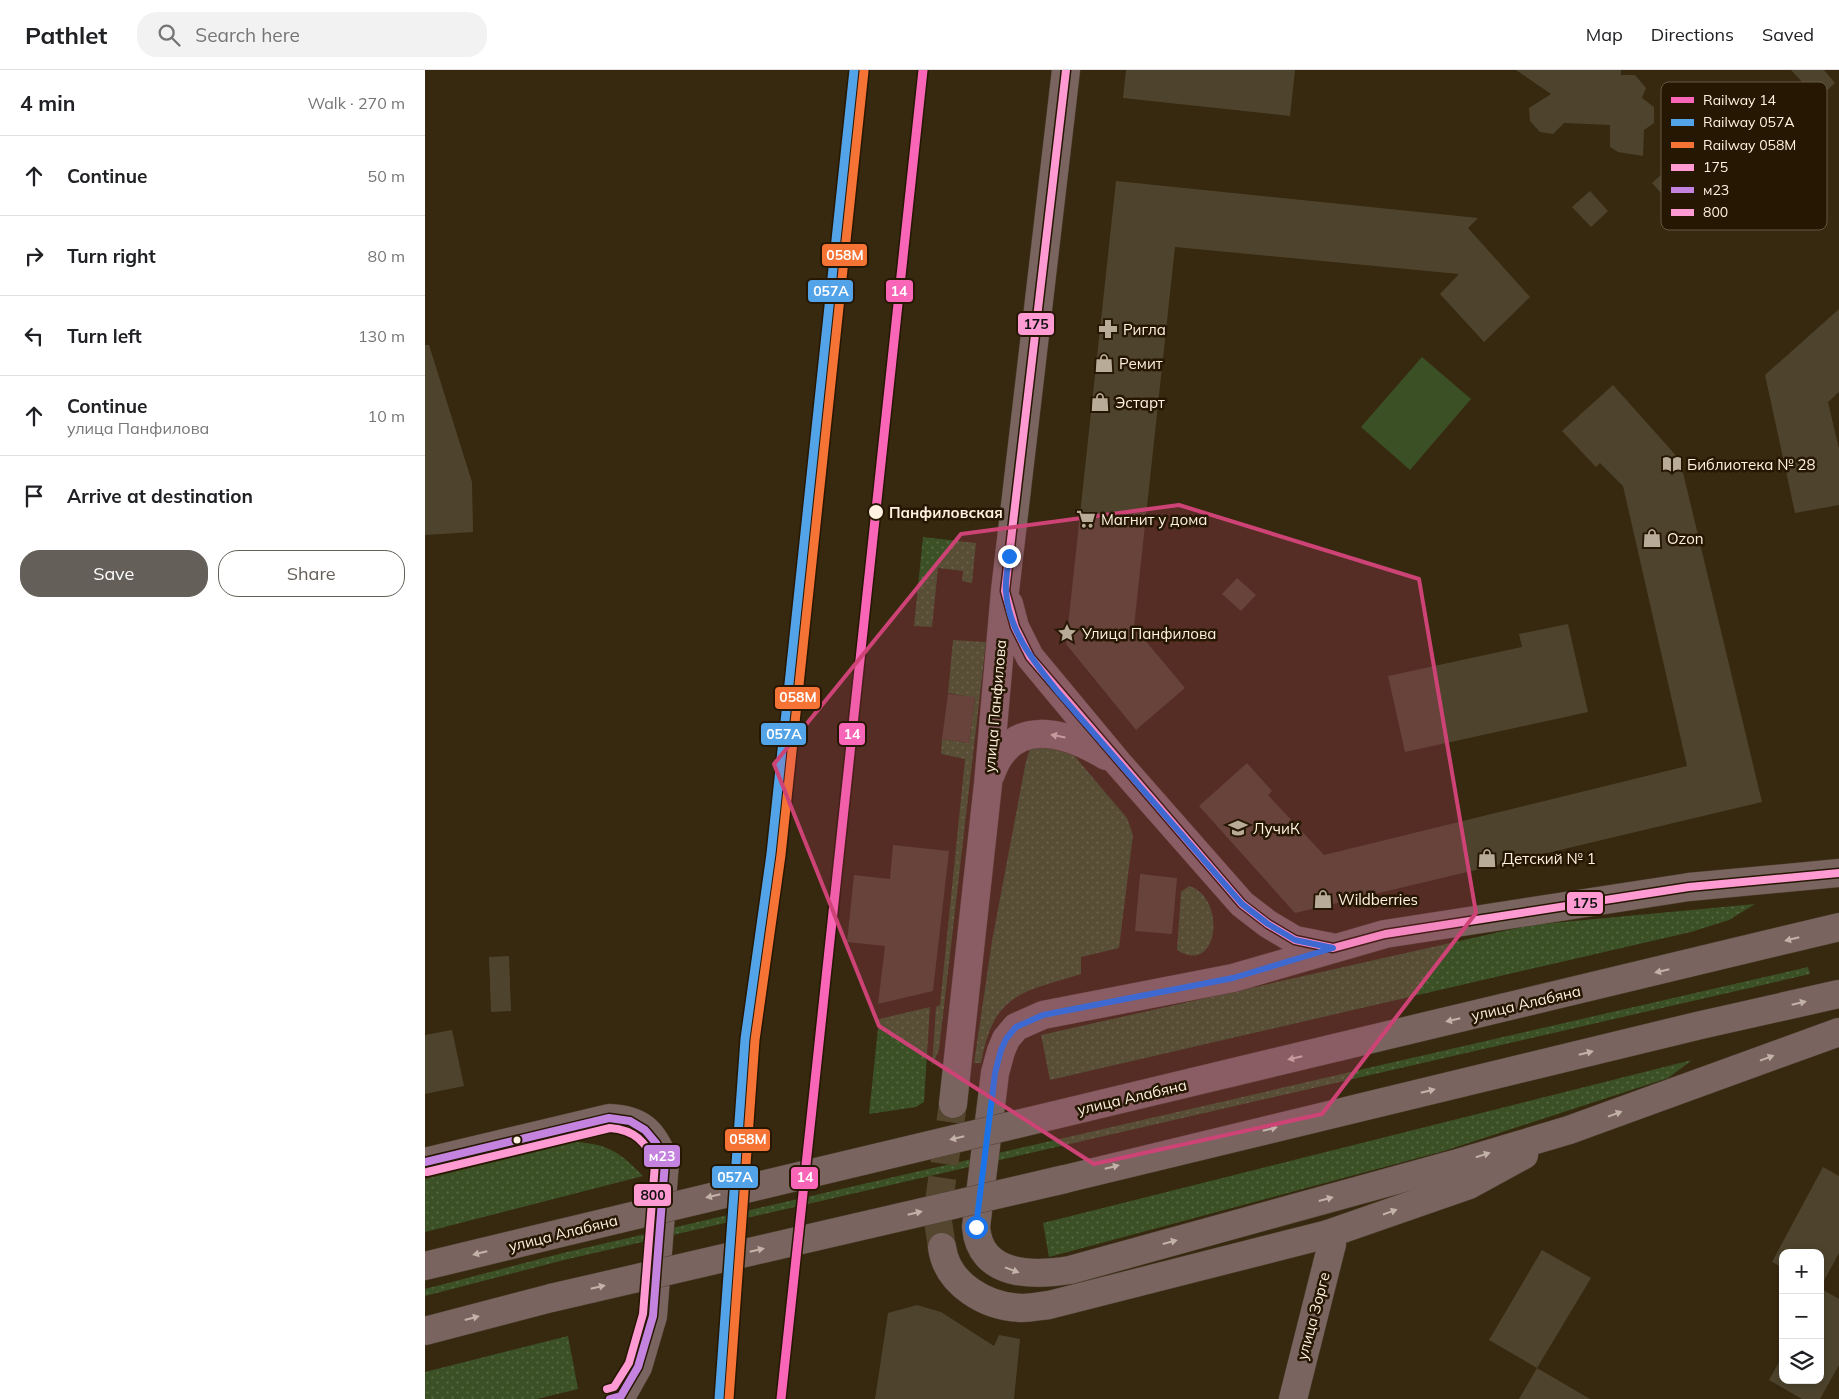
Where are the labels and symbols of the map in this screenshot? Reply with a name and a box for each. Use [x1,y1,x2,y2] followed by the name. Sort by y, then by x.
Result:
[1661,82,1827,230] legend
[1703,91,1777,109] text: Railway 14
[1703,113,1795,131] text: Railway 057А
[1703,136,1796,154] text: Railway 058М
[1703,158,1728,176] text: 175
[1703,181,1729,199] text: м23
[1703,203,1728,221] text: 800
[821,243,868,267] line badge: 058М
[826,246,864,264] text: 058М
[807,279,854,303] line badge: 057А
[885,279,914,303] line badge: 14
[813,282,849,300] text: 057А
[891,282,908,300] text: 14
[1017,312,1055,336] line badge: 175
[1023,315,1049,333] text: 175
[1097,318,1119,340] pharmacy icon: Ригла
[1123,320,1166,339] place label: Ригла
[1093,352,1115,374] shop icon: Ремит
[1119,354,1163,373] place label: Ремит
[1089,391,1111,413] shop icon: Эстарт
[1115,393,1165,412] place label: Эстарт
[1661,453,1683,475] library icon: Библиотека № 28
[1687,455,1816,474] place label: Библиотека № 28
[867,503,885,521] marker: Панфиловская
[889,503,1003,522] place label: Панфиловская
[1075,508,1097,530] supermarket icon: Магнит у дома
[1101,510,1207,529] place label: Магнит у дома
[1641,527,1663,549] shop icon: Ozon
[1667,529,1704,548] place label: Ozon
[998,545,1021,568] route end
[1056,622,1078,644] place icon: Улица Панфилова
[1081,624,1217,643] place label: Улица Панфилова
[980,639,1010,773] street label: улица Панфилова
[774,686,821,710] line badge: 058М
[779,688,817,706] text: 058М
[760,722,807,746] line badge: 057А
[838,722,866,746] line badge: 14
[766,725,802,743] text: 057А
[844,725,861,743] text: 14
[1050,731,1066,739] one-way arrow
[1227,817,1249,839] school or university icon: ЛучиК
[1253,819,1300,838] place label: ЛучиК
[1476,847,1498,869] shop icon: Детский № 1
[1502,849,1596,868] place label: Детский № 1
[1312,888,1334,910] shop icon: Wildberries
[1338,890,1418,909] place label: Wildberries
[1566,891,1604,915] line badge: 175
[1572,894,1598,912] text: 175
[1784,935,1799,943] one-way arrow
[1654,967,1669,975] one-way arrow
[1469,981,1583,1025] street label: улица Алабяна
[1792,999,1807,1007] one-way arrow
[1445,1016,1460,1024] one-way arrow
[1578,1049,1593,1057] one-way arrow
[1287,1054,1302,1062] one-way arrow
[1760,1054,1775,1061] one-way arrow
[1075,1075,1189,1119] street label: улица Алабяна
[1420,1087,1435,1095] one-way arrow
[1608,1110,1623,1118] one-way arrow
[1262,1125,1277,1133] one-way arrow
[724,1128,771,1152] line badge: 058М
[729,1130,767,1148] text: 058М
[949,1134,964,1142] one-way arrow
[512,1135,522,1145] unlabelled marker
[643,1144,681,1168] line badge: м23
[649,1147,675,1165] text: м23
[1475,1151,1490,1159] one-way arrow
[1104,1163,1119,1171] one-way arrow
[711,1165,759,1189] line badge: 057А
[790,1166,819,1190] line badge: 14
[717,1168,753,1186] text: 057А
[797,1168,814,1186] text: 14
[633,1183,672,1207] line badge: 800
[640,1186,666,1204] text: 800
[706,1192,721,1200] one-way arrow
[1319,1195,1334,1203] one-way arrow
[1383,1208,1398,1215] one-way arrow
[907,1209,922,1217] one-way arrow
[507,1210,619,1256] street label: улица Алабяна
[965,1216,988,1239] route start
[1162,1238,1177,1246] one-way arrow
[749,1246,764,1254] one-way arrow
[472,1249,487,1257] one-way arrow
[1005,1266,1020,1274] one-way arrow
[1292,1270,1334,1362] street label: улица Зорге
[591,1283,606,1291] one-way arrow
[465,1314,480,1322] one-way arrow

